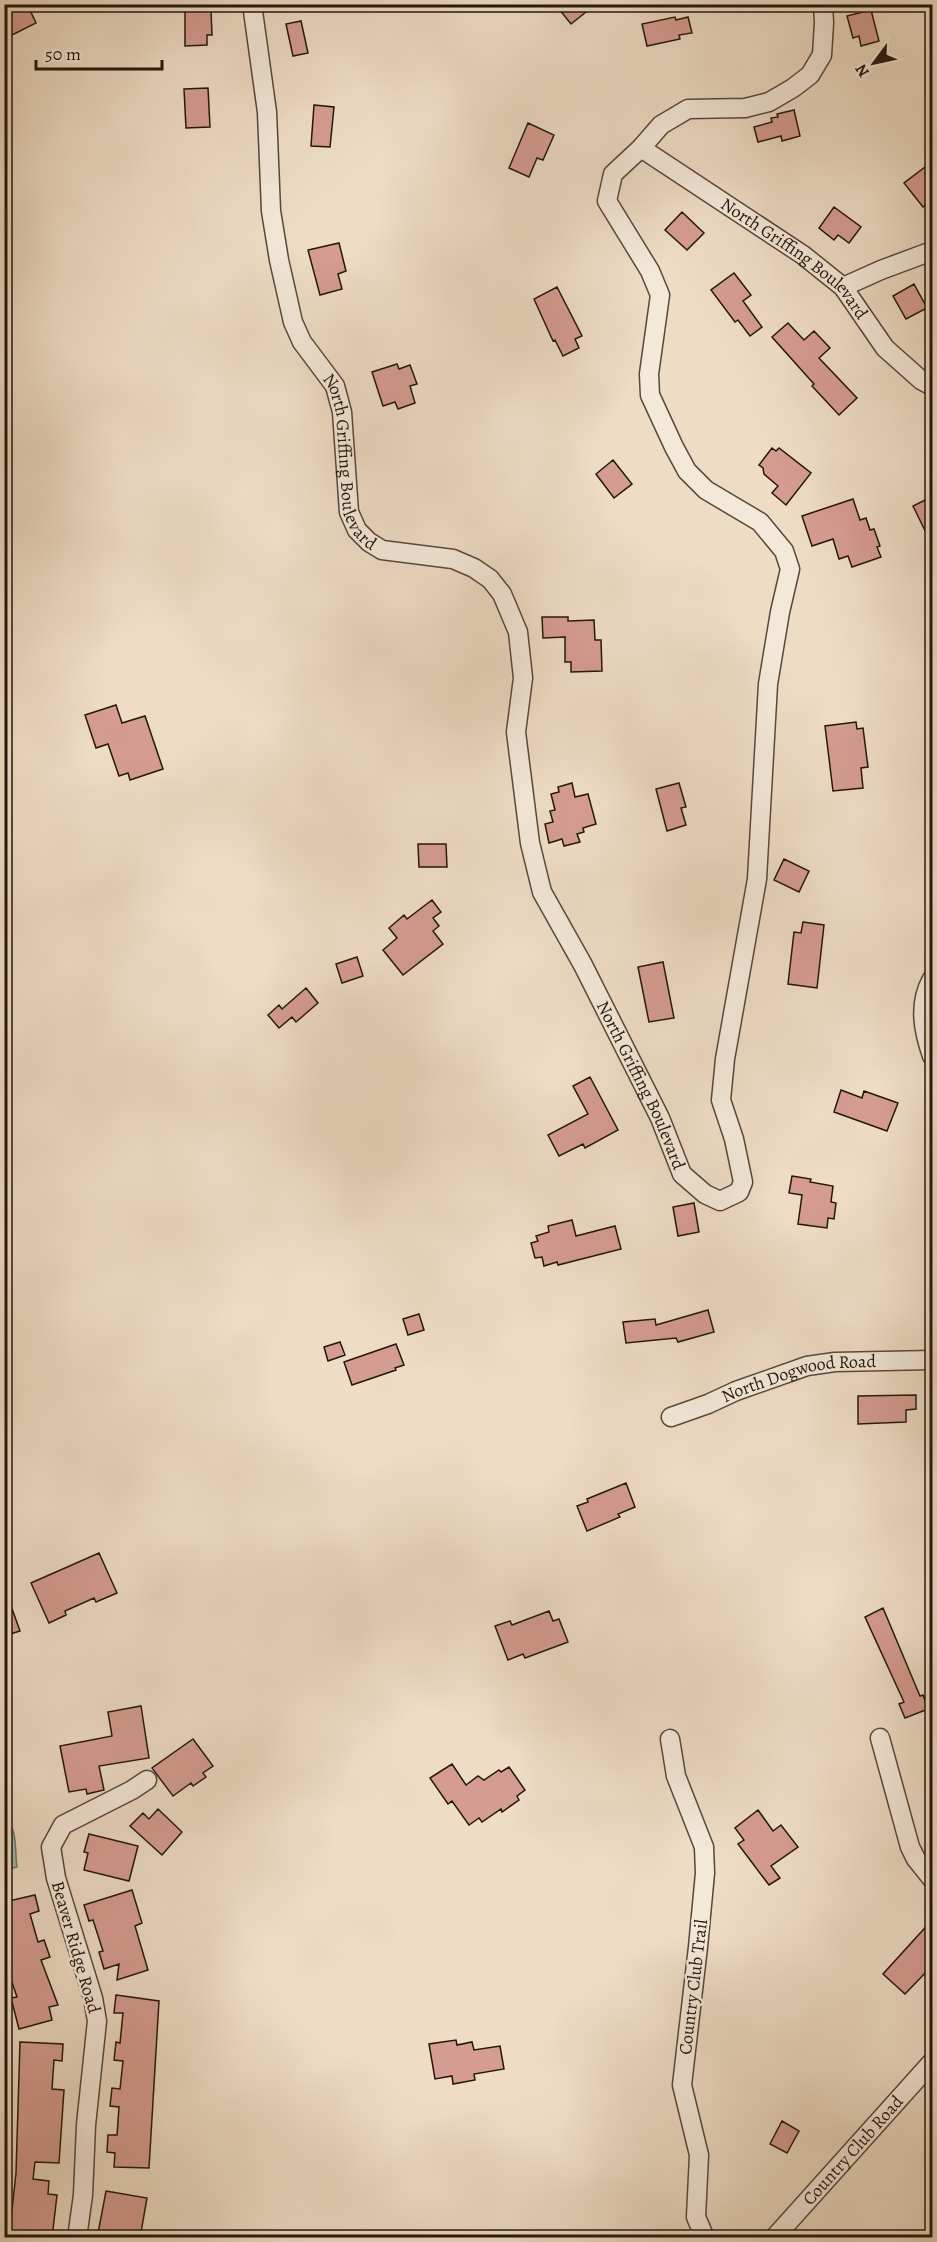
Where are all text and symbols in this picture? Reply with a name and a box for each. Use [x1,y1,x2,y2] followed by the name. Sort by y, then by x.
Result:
[36,33,162,71] scale bar
[844,33,904,93] north arrow
[45,42,81,66] text: 50 m
[850,59,875,82] text: N
[716,192,874,324] street label: North Griffing Boulevard
[317,368,381,556] street label: North Griffing Boulevard
[591,997,691,1173] street label: North Griffing Boulevard
[718,1349,877,1408] street label: North Dogwood Road
[46,1878,106,2016] street label: Beaver Ridge Road
[673,1917,713,2056] street label: Country Club Trail
[797,2090,909,2210] street label: Country Club Road

